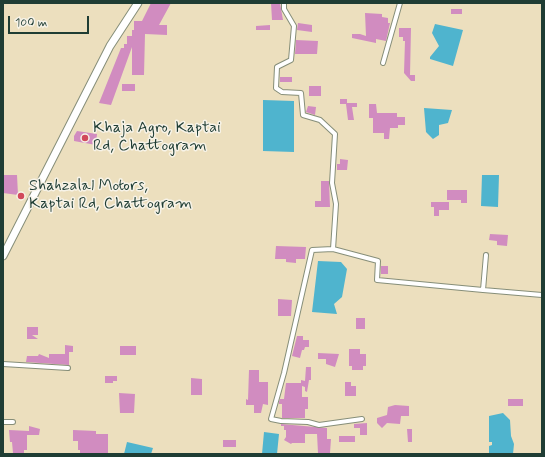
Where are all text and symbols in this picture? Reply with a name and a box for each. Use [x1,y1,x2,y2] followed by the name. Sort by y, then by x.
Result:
[10,8,91,34] scale bar
[15,15,47,31] text: 100 m
[93,119,221,157] place label: Khaja Agro, Kaptai Rd, Chattogram
[80,133,90,143] marker: Khaja Agro, Kaptai Rd, Chattogram
[29,177,192,215] place label: Shahzalal Motors, Kaptai Rd, Chattogram
[16,191,26,201] marker: Shahzalal Motors, Kaptai Rd, Chattogram

